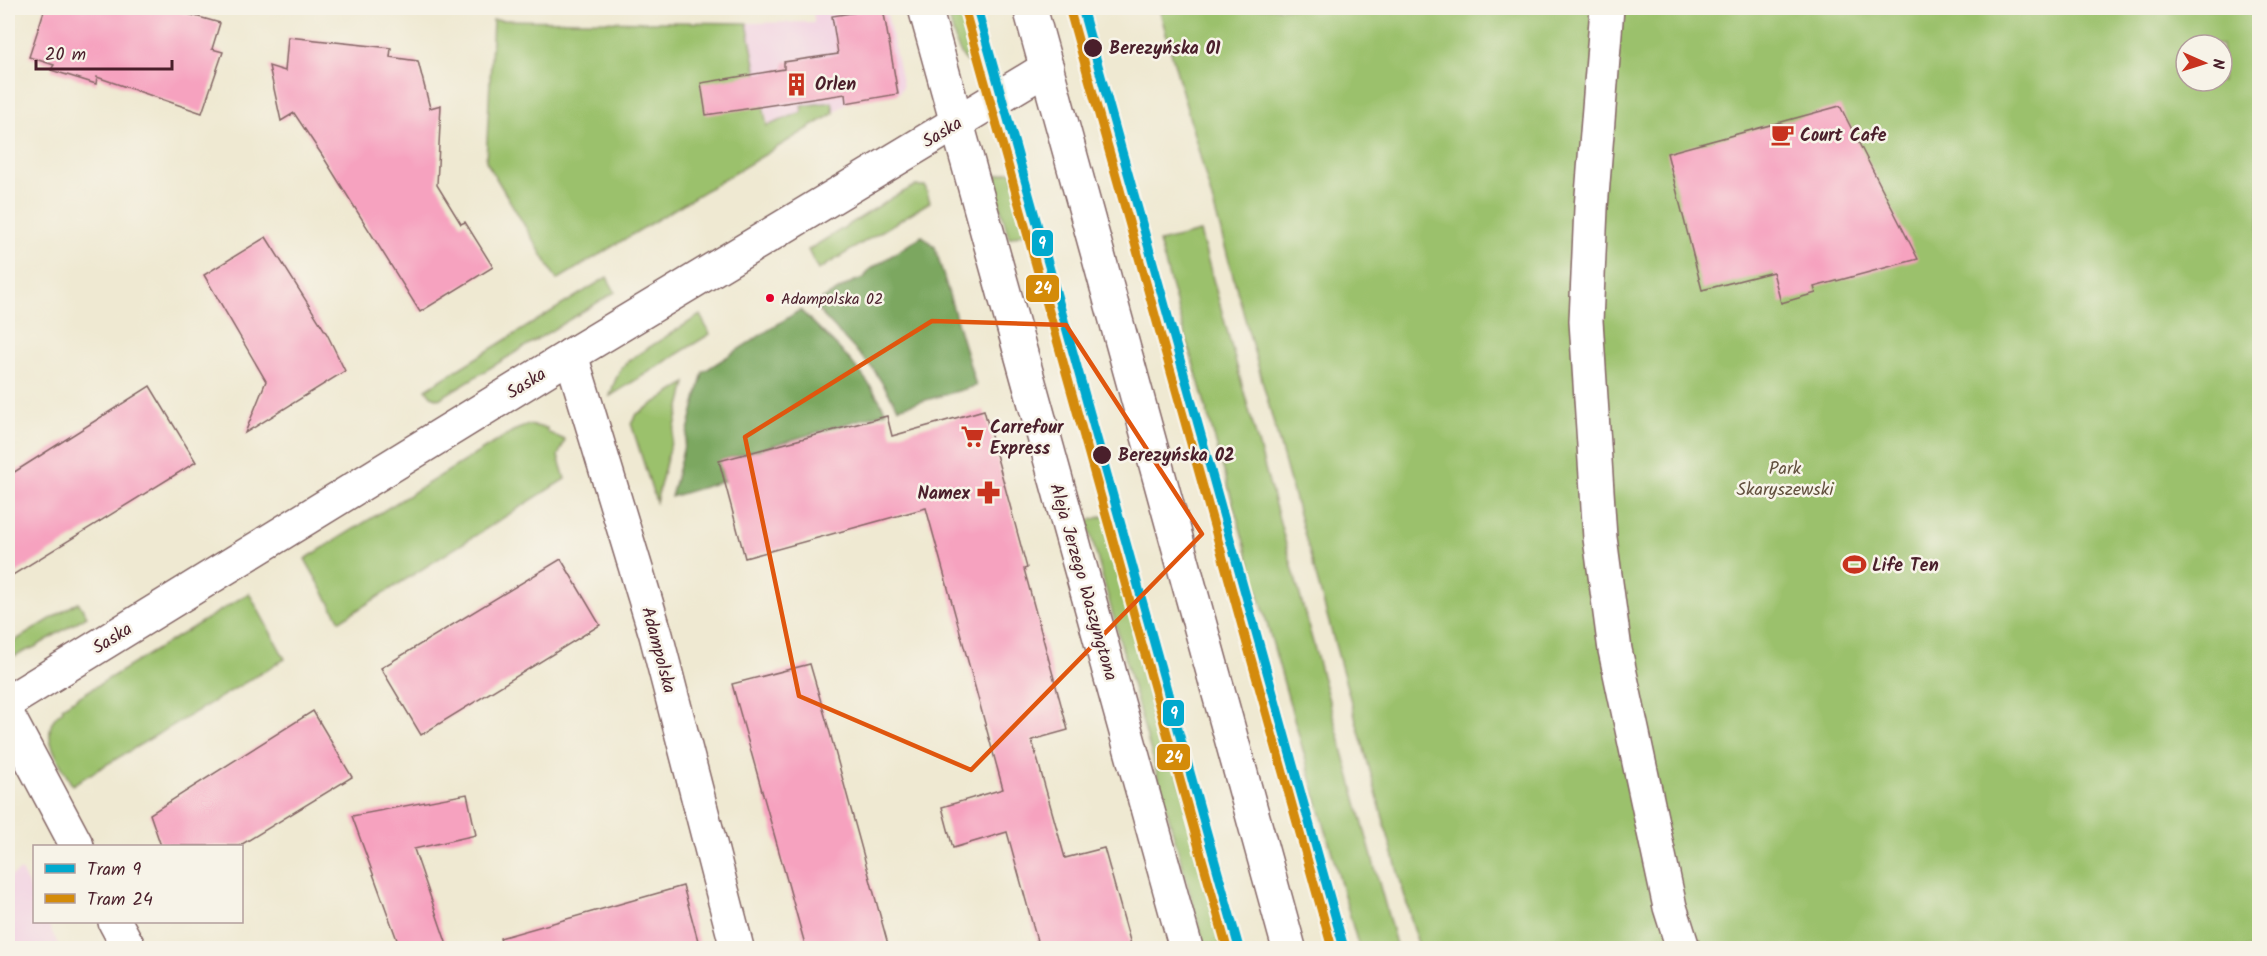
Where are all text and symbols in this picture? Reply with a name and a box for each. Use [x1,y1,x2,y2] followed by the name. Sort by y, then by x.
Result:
[36,33,172,71] scale bar
[2174,33,2234,93] north arrow
[1109,35,1221,64] place label: Berezyńska 01
[1082,37,1104,59] marker: Berezyńska 01
[45,41,86,70] text: 20 m
[2205,58,2230,69] text: N
[784,71,810,97] building icon: Orlen
[815,71,856,100] place label: Orlen
[917,110,968,157] street label: Saska
[1769,122,1795,148] cafe icon: Court Cafe
[1800,122,1887,151] place label: Court Cafe
[1031,229,1054,257] line badge: 9
[1038,232,1046,257] text: 9
[1025,274,1060,303] line badge: 24
[1034,277,1052,302] text: 24
[781,287,883,312] place label: Adampolska 02
[764,292,776,304] marker: Adampolska 02
[501,361,553,408] street label: Saska
[990,414,1065,464] place label: Carrefour Express
[959,424,985,450] supermarket icon: Carrefour Express
[1118,442,1234,471] place label: Berezyńska 02
[1091,444,1113,466] marker: Berezyńska 02
[1736,455,1834,505] park label: Park Skaryszewski
[917,480,970,509] place label: Namex
[975,480,1001,506] pharmacy icon: Namex
[1041,480,1125,684] street label: Aleja Jerzego Waszyngtona
[1841,552,1867,578] sports icon: Life Ten
[1872,552,1939,581] place label: Life Ten
[632,604,683,697] street label: Adampolska
[87,616,139,663] street label: Saska
[1162,699,1185,727] line badge: 9
[1170,702,1178,727] text: 9
[1156,743,1191,771] line badge: 24
[1165,746,1183,771] text: 24
[33,845,243,923] legend
[87,856,142,885] text: Tram 9
[87,886,153,915] text: Tram 24

